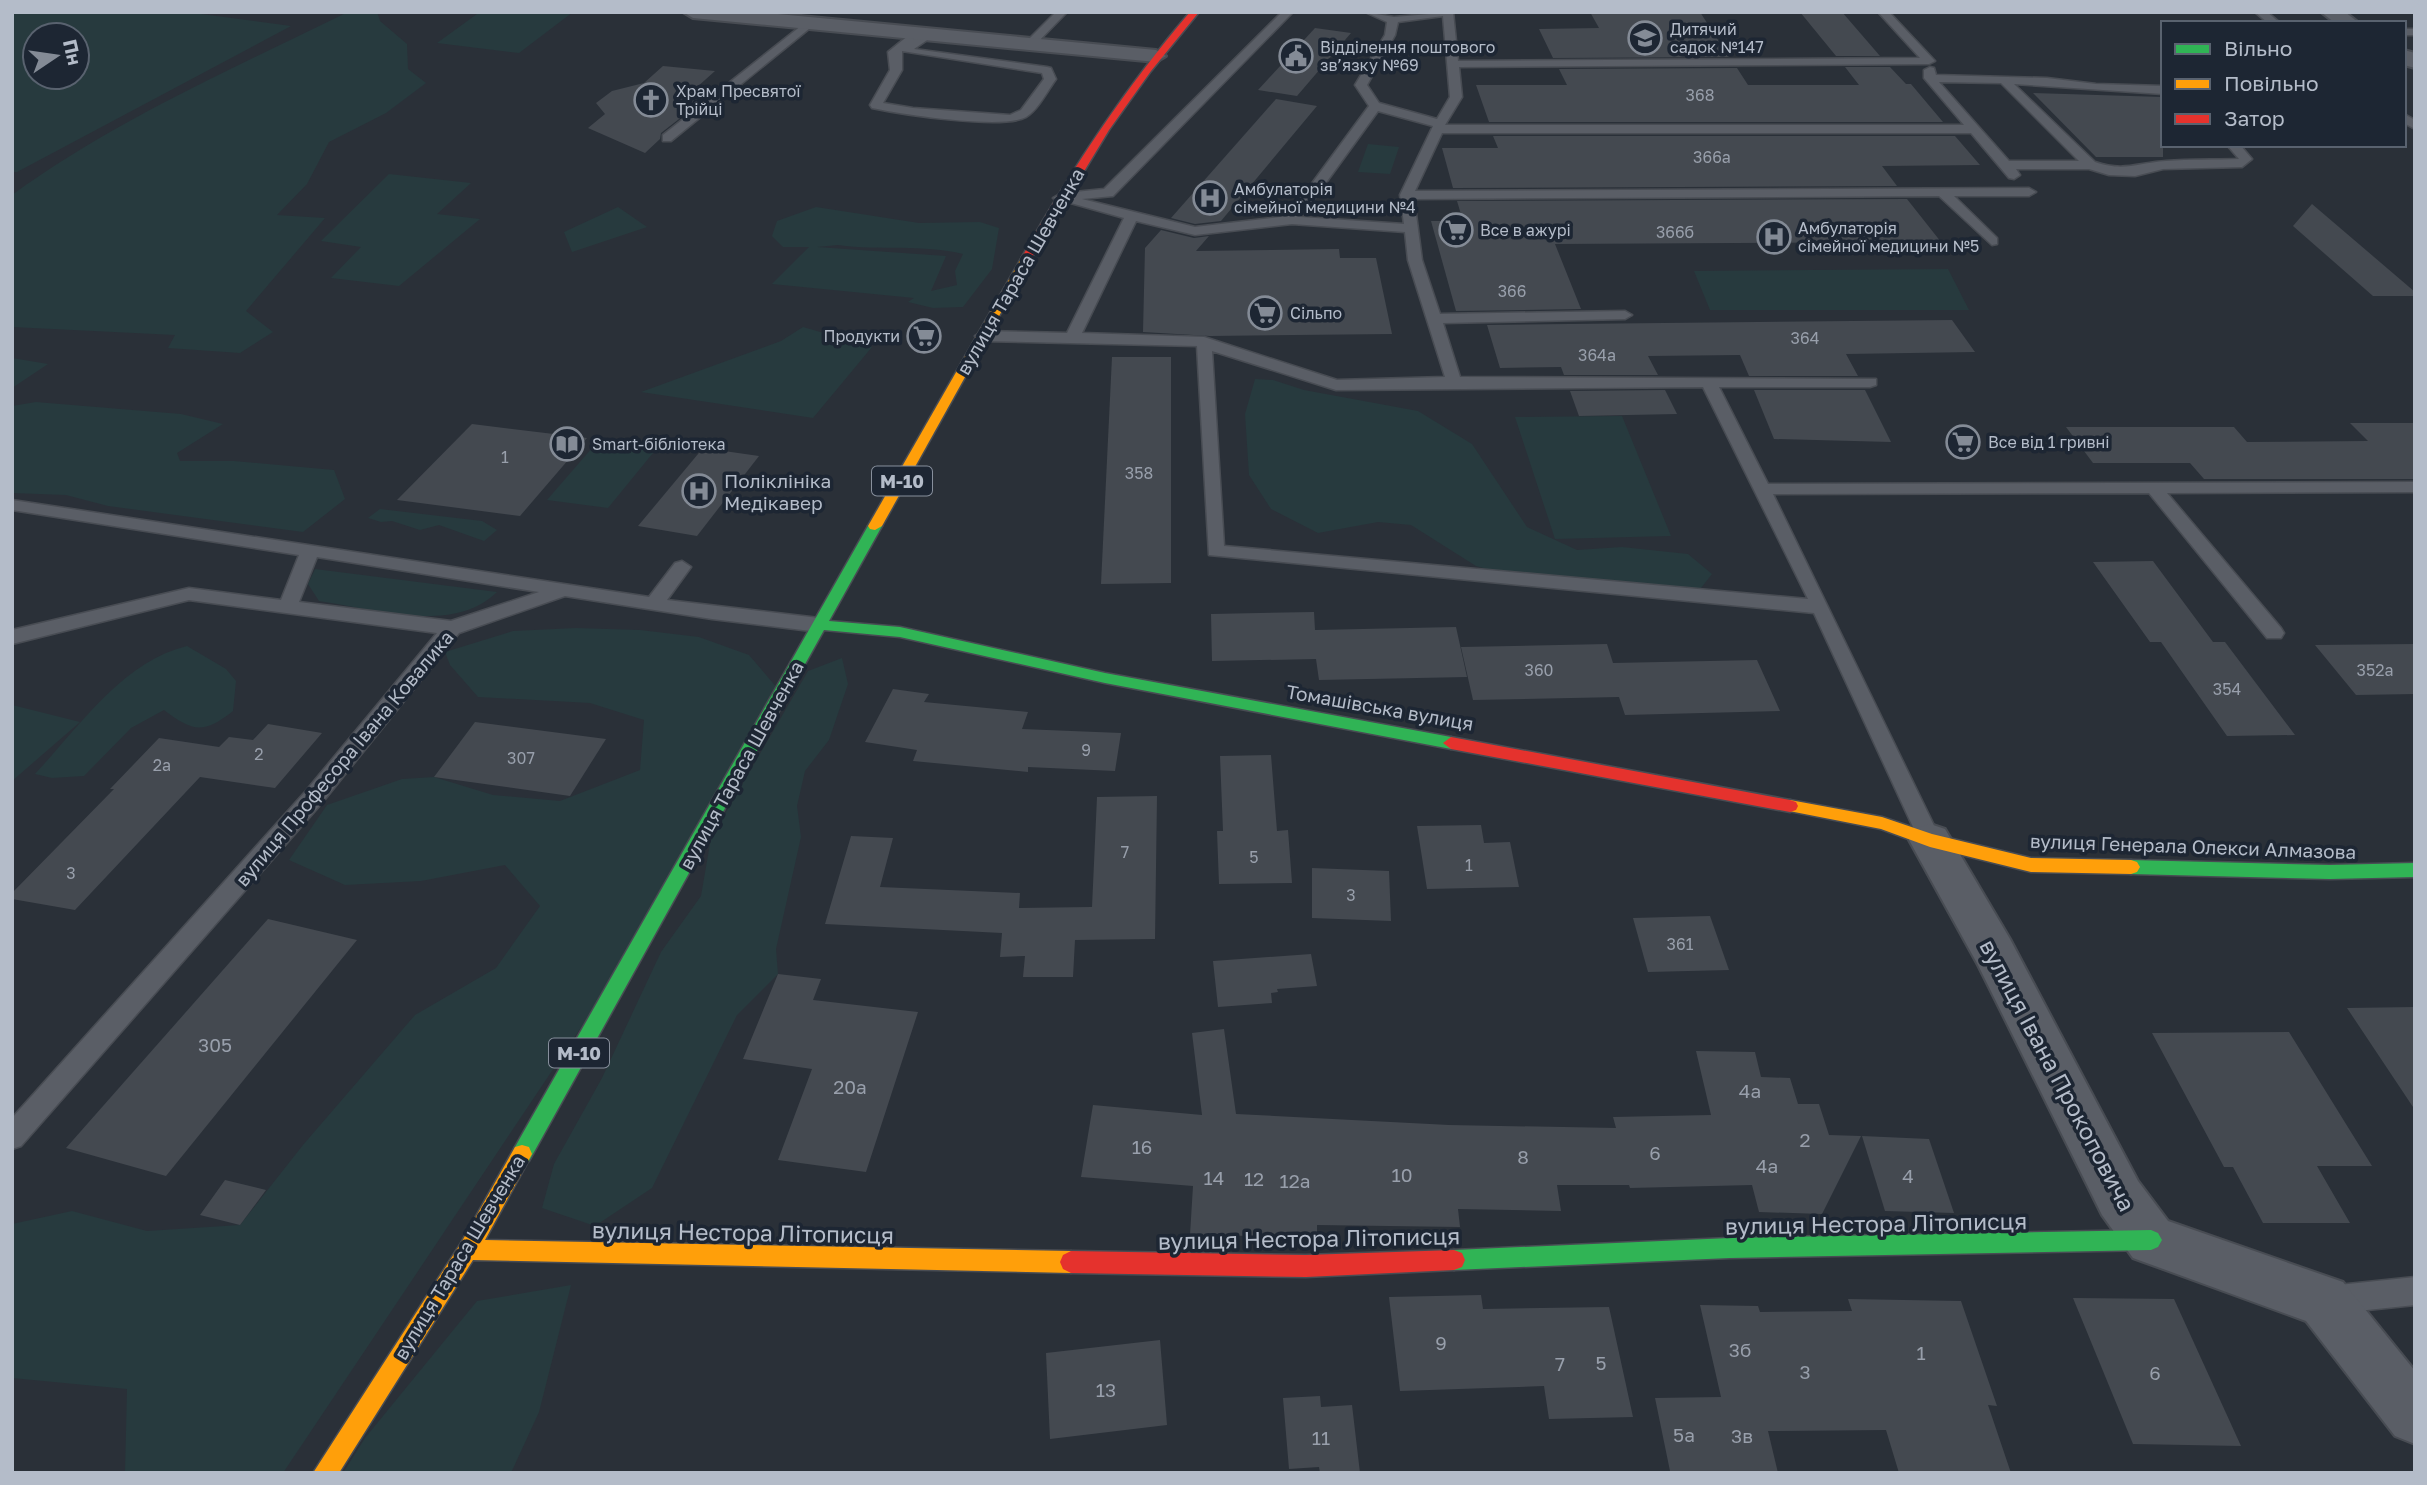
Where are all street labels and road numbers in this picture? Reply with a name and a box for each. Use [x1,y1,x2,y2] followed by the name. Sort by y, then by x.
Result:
[951,164,1089,378] street label: вулиця Тараса Шевченка
[872,466,932,495] road number: М-10
[230,625,458,891] street label: вулиця Професора Івана Ковалика
[674,657,808,873] street label: вулиця Тараса Шевченка
[1285,679,1475,735] street label: Томашівська вулиця
[2029,829,2357,863] street label: вулиця Генерала Олекси Алмазова
[1974,934,2142,1216] street label: вулиця Івана Прокоповича
[549,1038,609,1068] road number: М-10
[389,1150,529,1364] street label: вулиця Тараса Шевченка
[1725,1206,2027,1240] street label: вулиця Нестора Літописця
[592,1215,894,1249] street label: вулиця Нестора Літописця
[1158,1221,1460,1255] street label: вулиця Нестора Літописця

